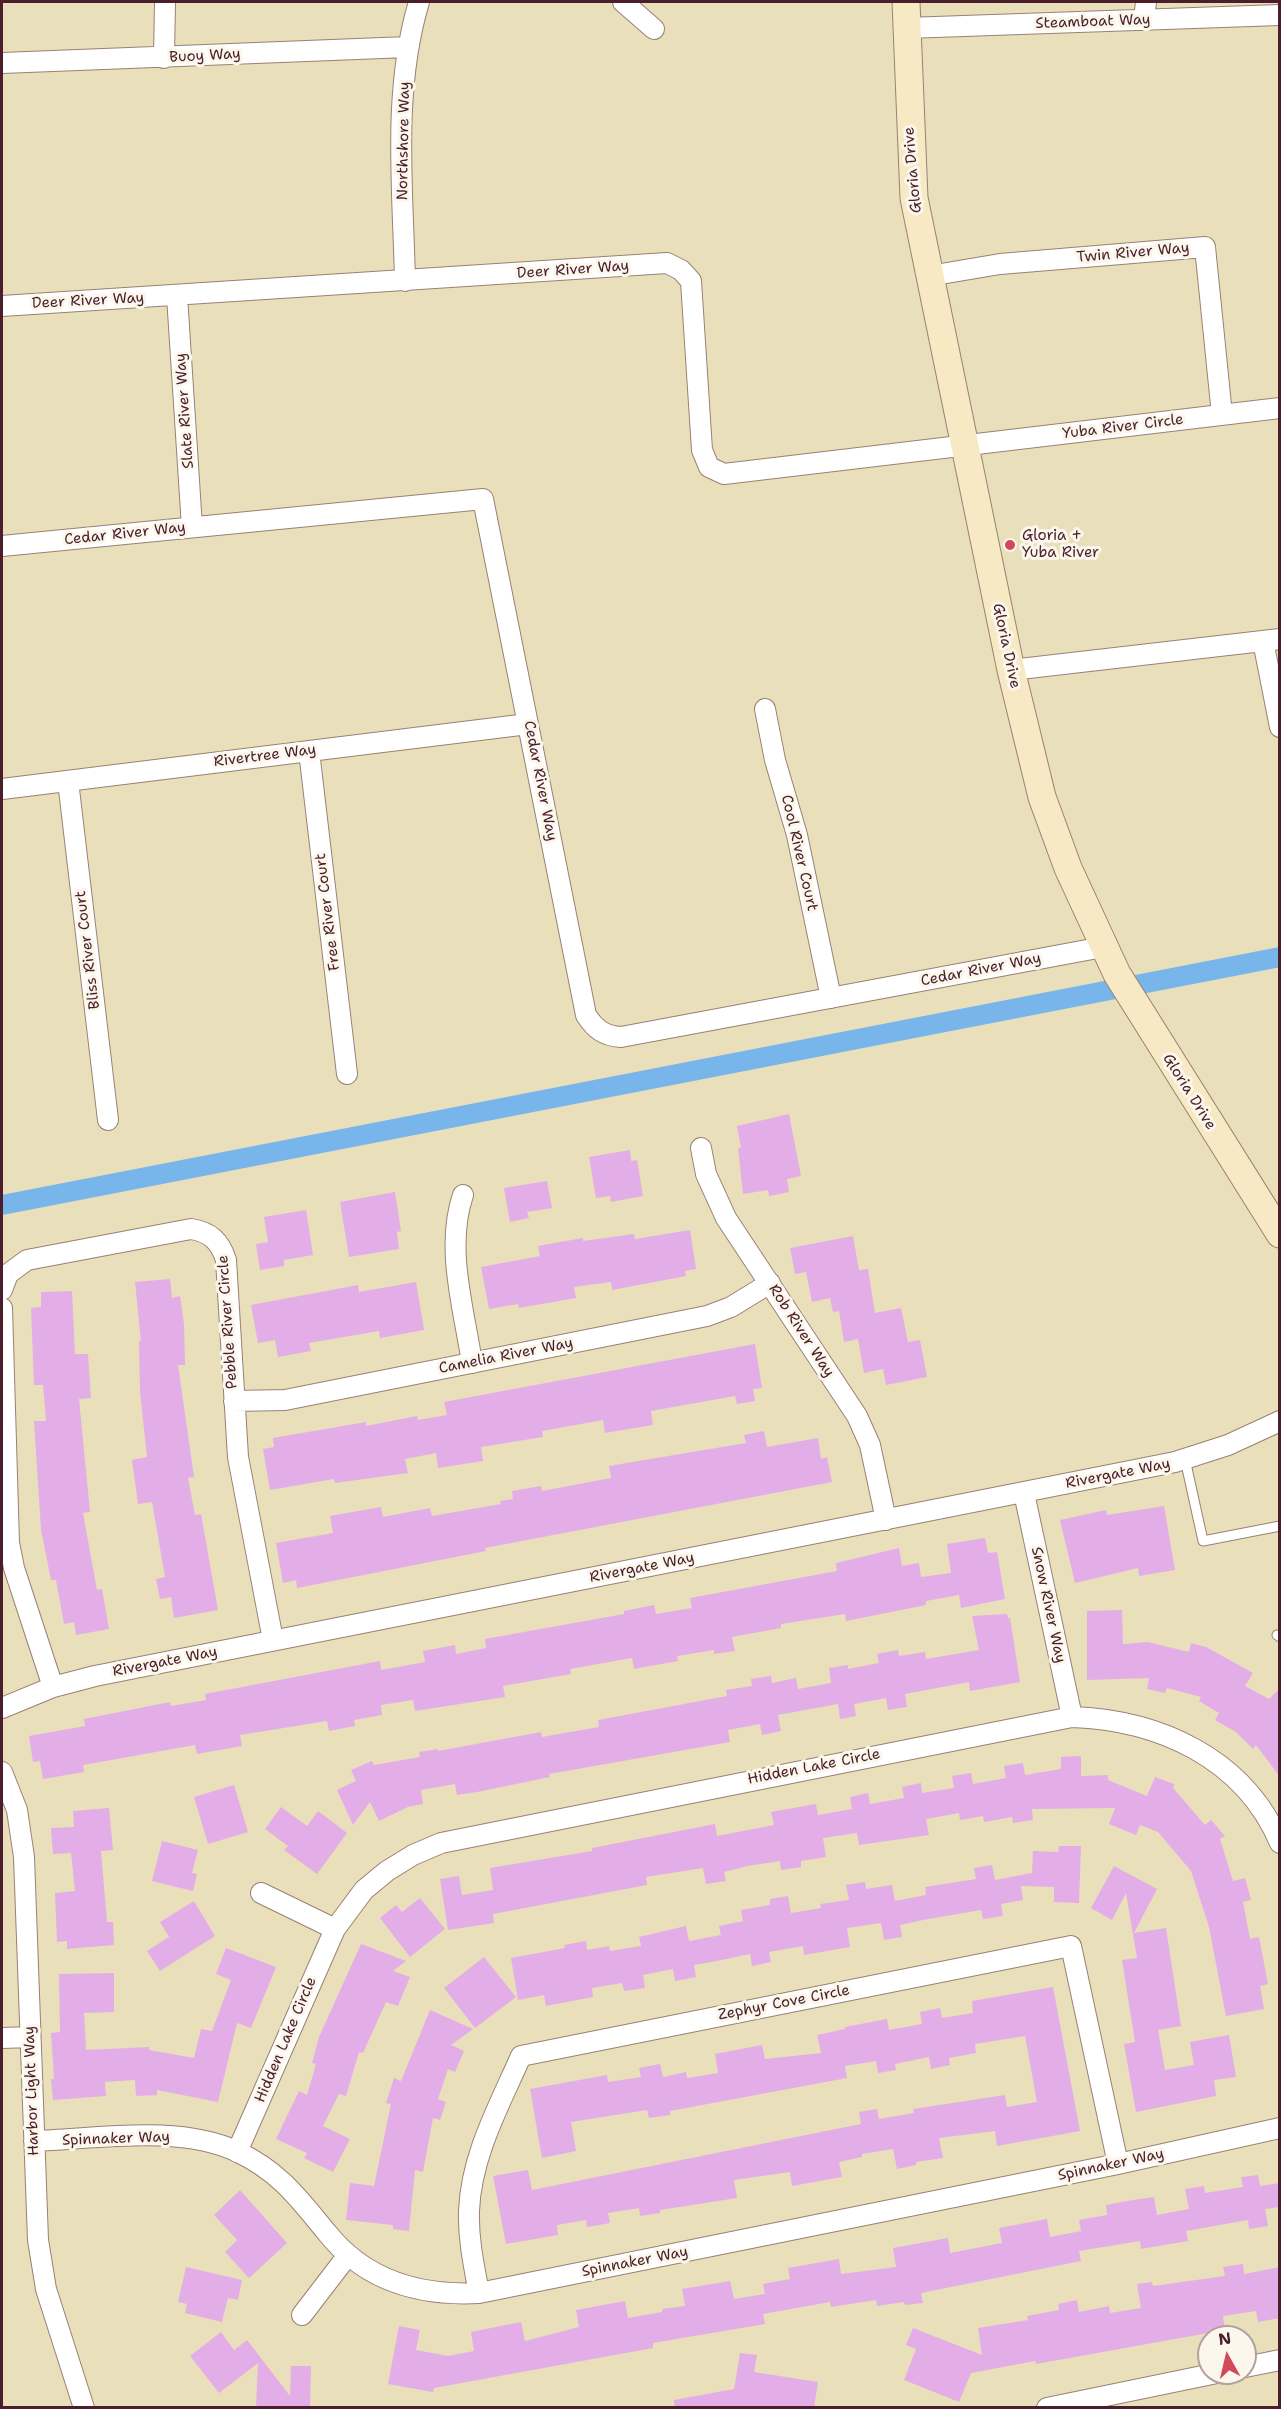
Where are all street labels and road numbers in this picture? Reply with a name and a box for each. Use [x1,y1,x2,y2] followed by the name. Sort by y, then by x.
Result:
[1035,11,1151,33] street label: Steamboat Way
[169,45,241,67] street label: Buoy Way
[394,81,414,201] street label: Northshore Way
[900,126,926,214] street label: Gloria Drive
[1076,239,1190,267] street label: Twin River Way
[516,257,630,283] street label: Deer River Way
[31,289,145,313] street label: Deer River Way
[172,353,198,469] street label: Slate River Way
[1061,411,1185,443] street label: Yuba River Circle
[63,519,187,549] street label: Cedar River Way
[988,602,1024,690] street label: Gloria Drive
[520,719,560,843] street label: Cedar River Way
[213,741,317,771] street label: Rivertree Way
[777,793,821,913] street label: Cool River Court
[312,852,344,972] street label: Free River Court
[72,890,104,1010] street label: Bliss River Court
[919,950,1043,990] street label: Cedar River Way
[1158,1051,1220,1133] street label: Gloria Drive
[214,1254,242,1390] street label: Pebble River Circle
[764,1281,838,1381] street label: Rob River Way
[437,1334,575,1378] street label: Camelia River Way
[1064,1455,1172,1493] street label: Rivergate Way
[1027,1545,1069,1665] street label: Snow River Way
[588,1549,696,1587] street label: Rivergate Way
[111,1643,219,1681] street label: Rivergate Way
[746,1745,882,1789] street label: Hidden Lake Circle
[251,1974,321,2106] street label: Hidden Lake Circle
[717,1981,851,2025] street label: Zephyr Cove Circle
[21,2026,43,2156] street label: Harbor Light Way
[62,2128,170,2150] street label: Spinnaker Way
[1056,2145,1166,2185] street label: Spinnaker Way
[580,2243,690,2281] street label: Spinnaker Way

